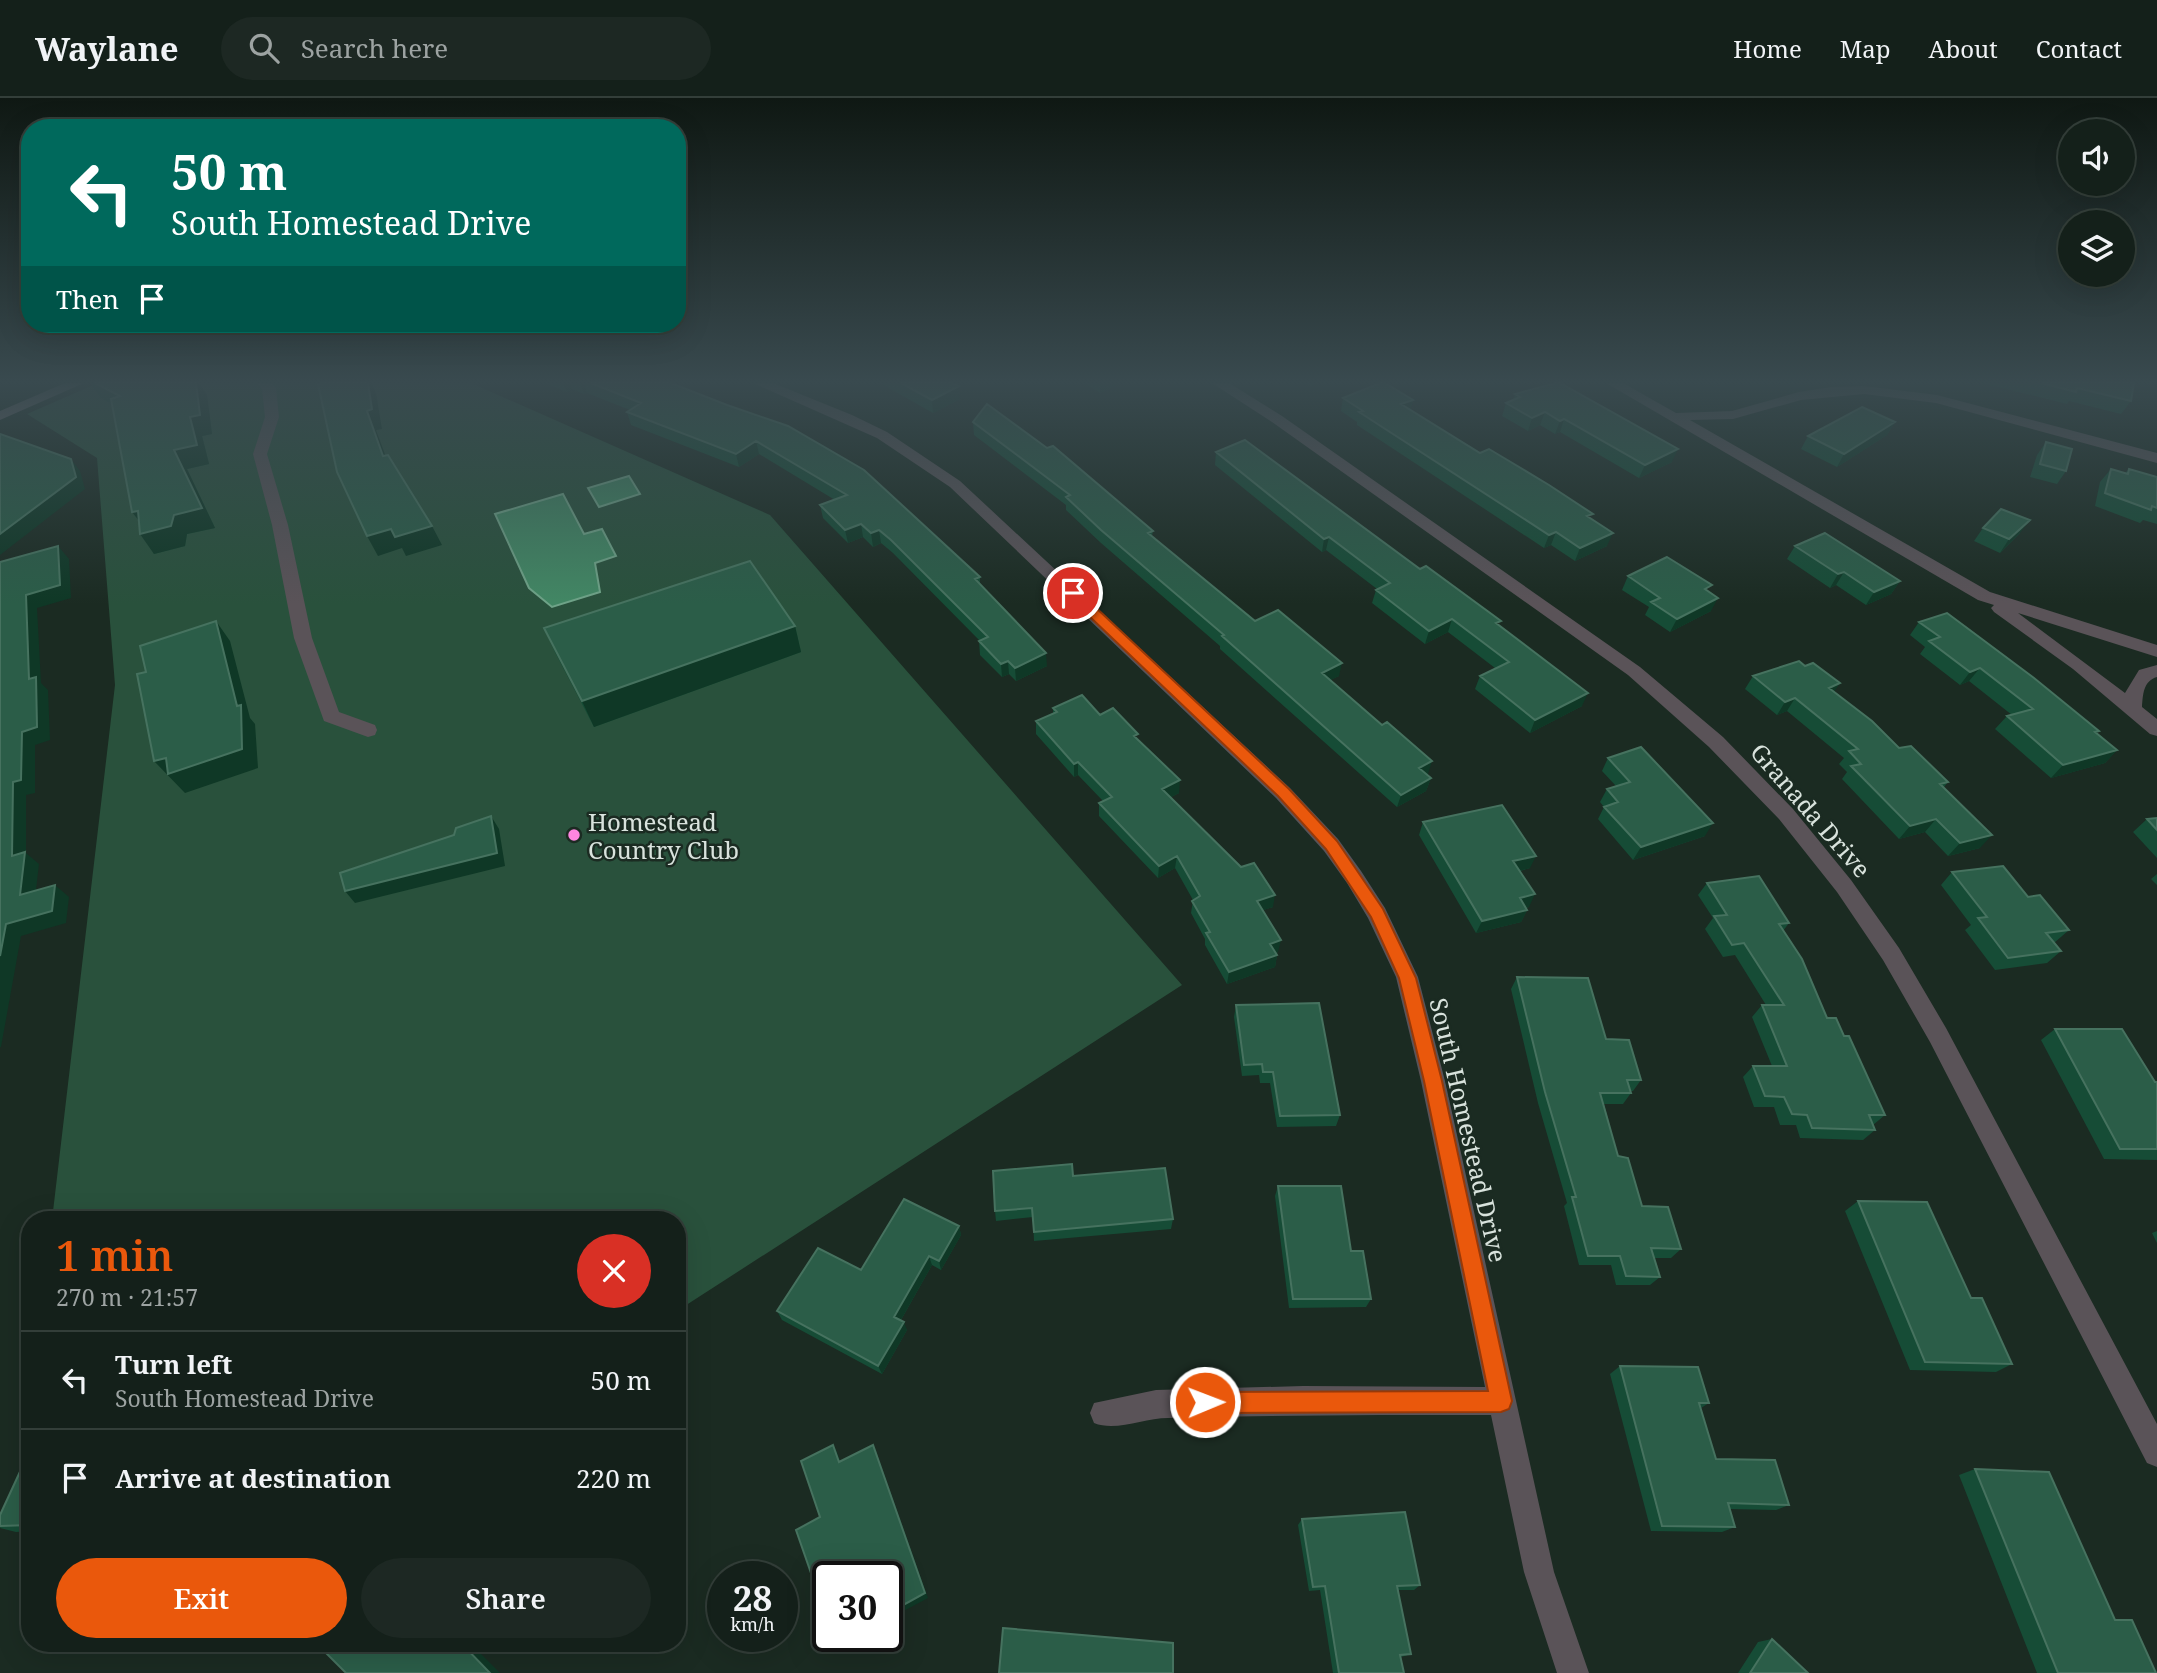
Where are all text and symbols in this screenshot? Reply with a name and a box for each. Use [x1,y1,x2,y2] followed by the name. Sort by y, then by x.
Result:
[221,17,711,80] search box
[35,26,179,71] text: Waylane
[245,29,283,67] icon: search
[301,30,448,66] text: Search here
[1733,32,1802,65] text: Home
[1840,32,1891,65] text: Map
[1929,32,1998,65] text: About
[2036,32,2122,65] text: Contact
[2058,119,2135,287] map controls
[2058,119,2135,196] button: sound
[171,138,287,204] text: 50 m
[56,147,147,238] icon: left
[171,201,531,244] text: South Homestead Drive
[2058,210,2135,287] button: layers
[133,280,171,318] icon: arrive
[56,281,119,317] text: Then
[1043,563,1103,623] pin
[1054,574,1092,612] icon: arrive
[1743,736,1879,884] street label: Granada Drive
[588,805,739,866] place label: Homestead Country Club
[566,827,582,843] marker: Homestead Country Club
[1423,995,1515,1265] street label: South Homestead Drive
[56,1226,173,1283] text: 1 min
[577,1234,651,1308] button: close
[56,1281,198,1313] text: 270 m · 21:57
[115,1346,232,1382] text: Turn left
[56,1361,94,1399] icon: left
[591,1362,651,1398] text: 50 m
[1168,1365,1242,1439] position arrow
[115,1382,374,1414] text: South Homestead Drive
[56,1459,94,1497] icon: arrive
[115,1460,391,1496] text: Arrive at destination
[576,1460,651,1496] text: 220 m
[56,1558,347,1638] button: Exit
[361,1558,651,1638] button: Share
[812,1561,903,1652] speed limit sign: 30
[733,1574,772,1621] text: 28
[730,1612,775,1636] text: km/h

